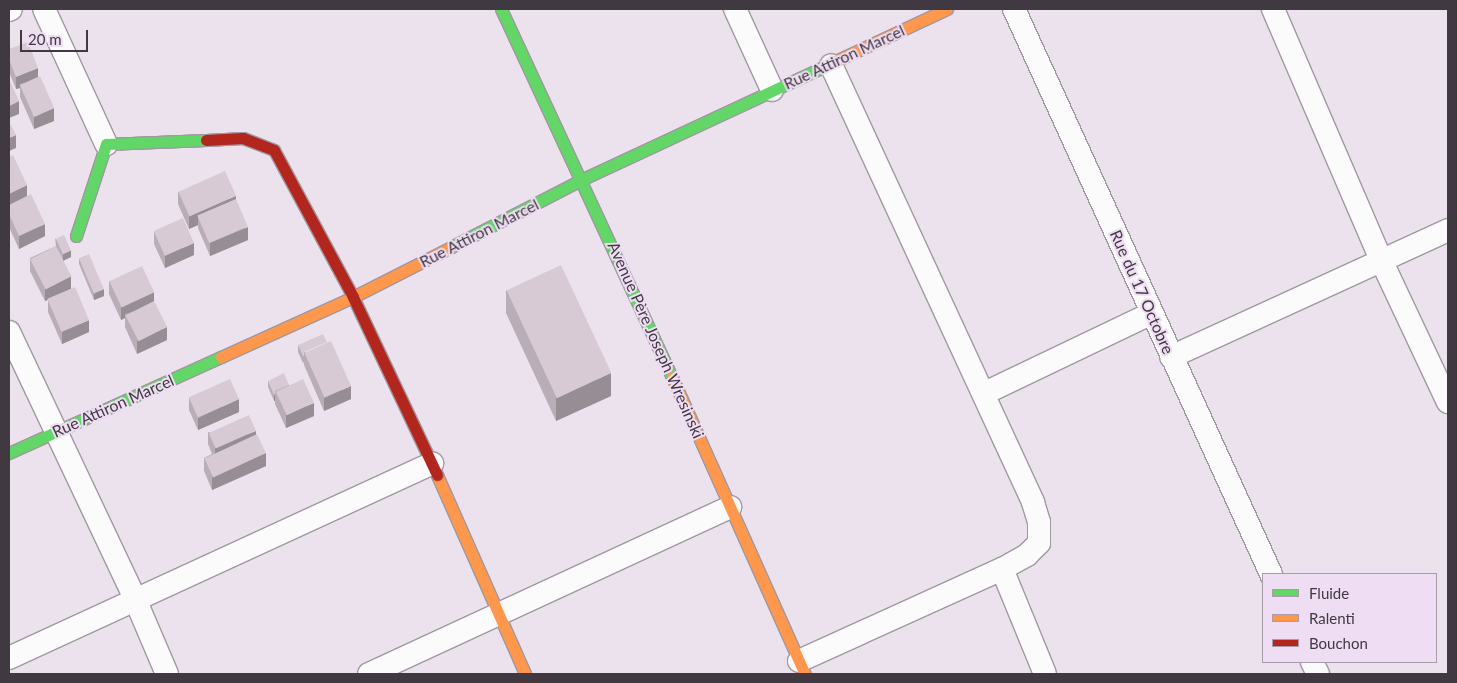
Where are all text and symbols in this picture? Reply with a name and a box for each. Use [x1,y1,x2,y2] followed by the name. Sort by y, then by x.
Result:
[22,20,90,52] scale bar
[780,20,908,94] street label: Rue Attiron Marcel
[28,30,62,48] text: 20 m
[416,195,542,271] street label: Rue Attiron Marcel
[1106,227,1178,357] street label: Rue du 17 Octobre
[604,238,708,442] street label: Avenue Père Joseph Wresinski
[49,370,177,442] street label: Rue Attiron Marcel
[1262,573,1437,663] legend
[1309,584,1349,602] text: Fluide
[1309,609,1355,627] text: Ralenti
[1309,634,1368,652] text: Bouchon

